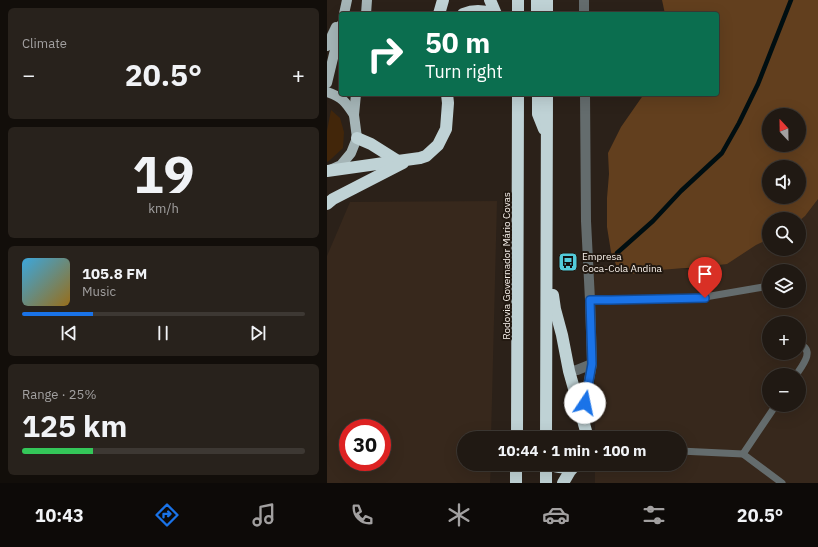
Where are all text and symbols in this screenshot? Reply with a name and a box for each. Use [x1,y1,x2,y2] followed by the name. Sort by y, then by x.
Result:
[425,24,490,61] text: 50 m
[359,28,411,80] icon: right
[22,35,67,52] text: Climate
[125,55,202,94] text: 20.5°
[22,60,35,89] text: −
[292,60,305,89] text: +
[425,60,503,83] text: Turn right
[762,108,806,152] north arrow
[762,108,806,412] map controls
[132,140,195,207] text: 19
[762,160,806,204] button: sound
[500,192,513,340] street label: Rodovia Governador Mário Covas
[148,200,179,217] text: km/h
[762,212,806,256] button: search
[582,250,663,275] place label: Empresa Coca-Cola Andina
[557,251,579,273] bus stop icon: Empresa Coca-Cola Andina
[688,257,722,298] pin
[694,263,716,285] icon: arrive
[82,264,147,283] text: 105.8 FM
[762,264,806,308] button: layers
[82,283,116,300] text: Music
[762,316,806,360] button: +
[58,322,80,344] icon: previous
[152,322,174,344] icon: pause
[247,322,269,344] icon: next
[762,368,806,412] button: −
[564,382,606,424] position arrow
[22,386,96,403] text: Range · 25%
[22,406,127,445] text: 125 km
[339,419,391,471] speed limit sign: 30
[498,441,646,460] text: 10:44 · 1 min · 100 m
[153,501,181,529] icon: directions
[250,501,278,529] icon: music
[348,501,376,529] icon: phone
[445,501,473,529] icon: climate
[542,501,570,529] icon: car
[640,501,668,529] icon: filters
[35,504,84,527] text: 10:43
[737,504,783,527] text: 20.5°

